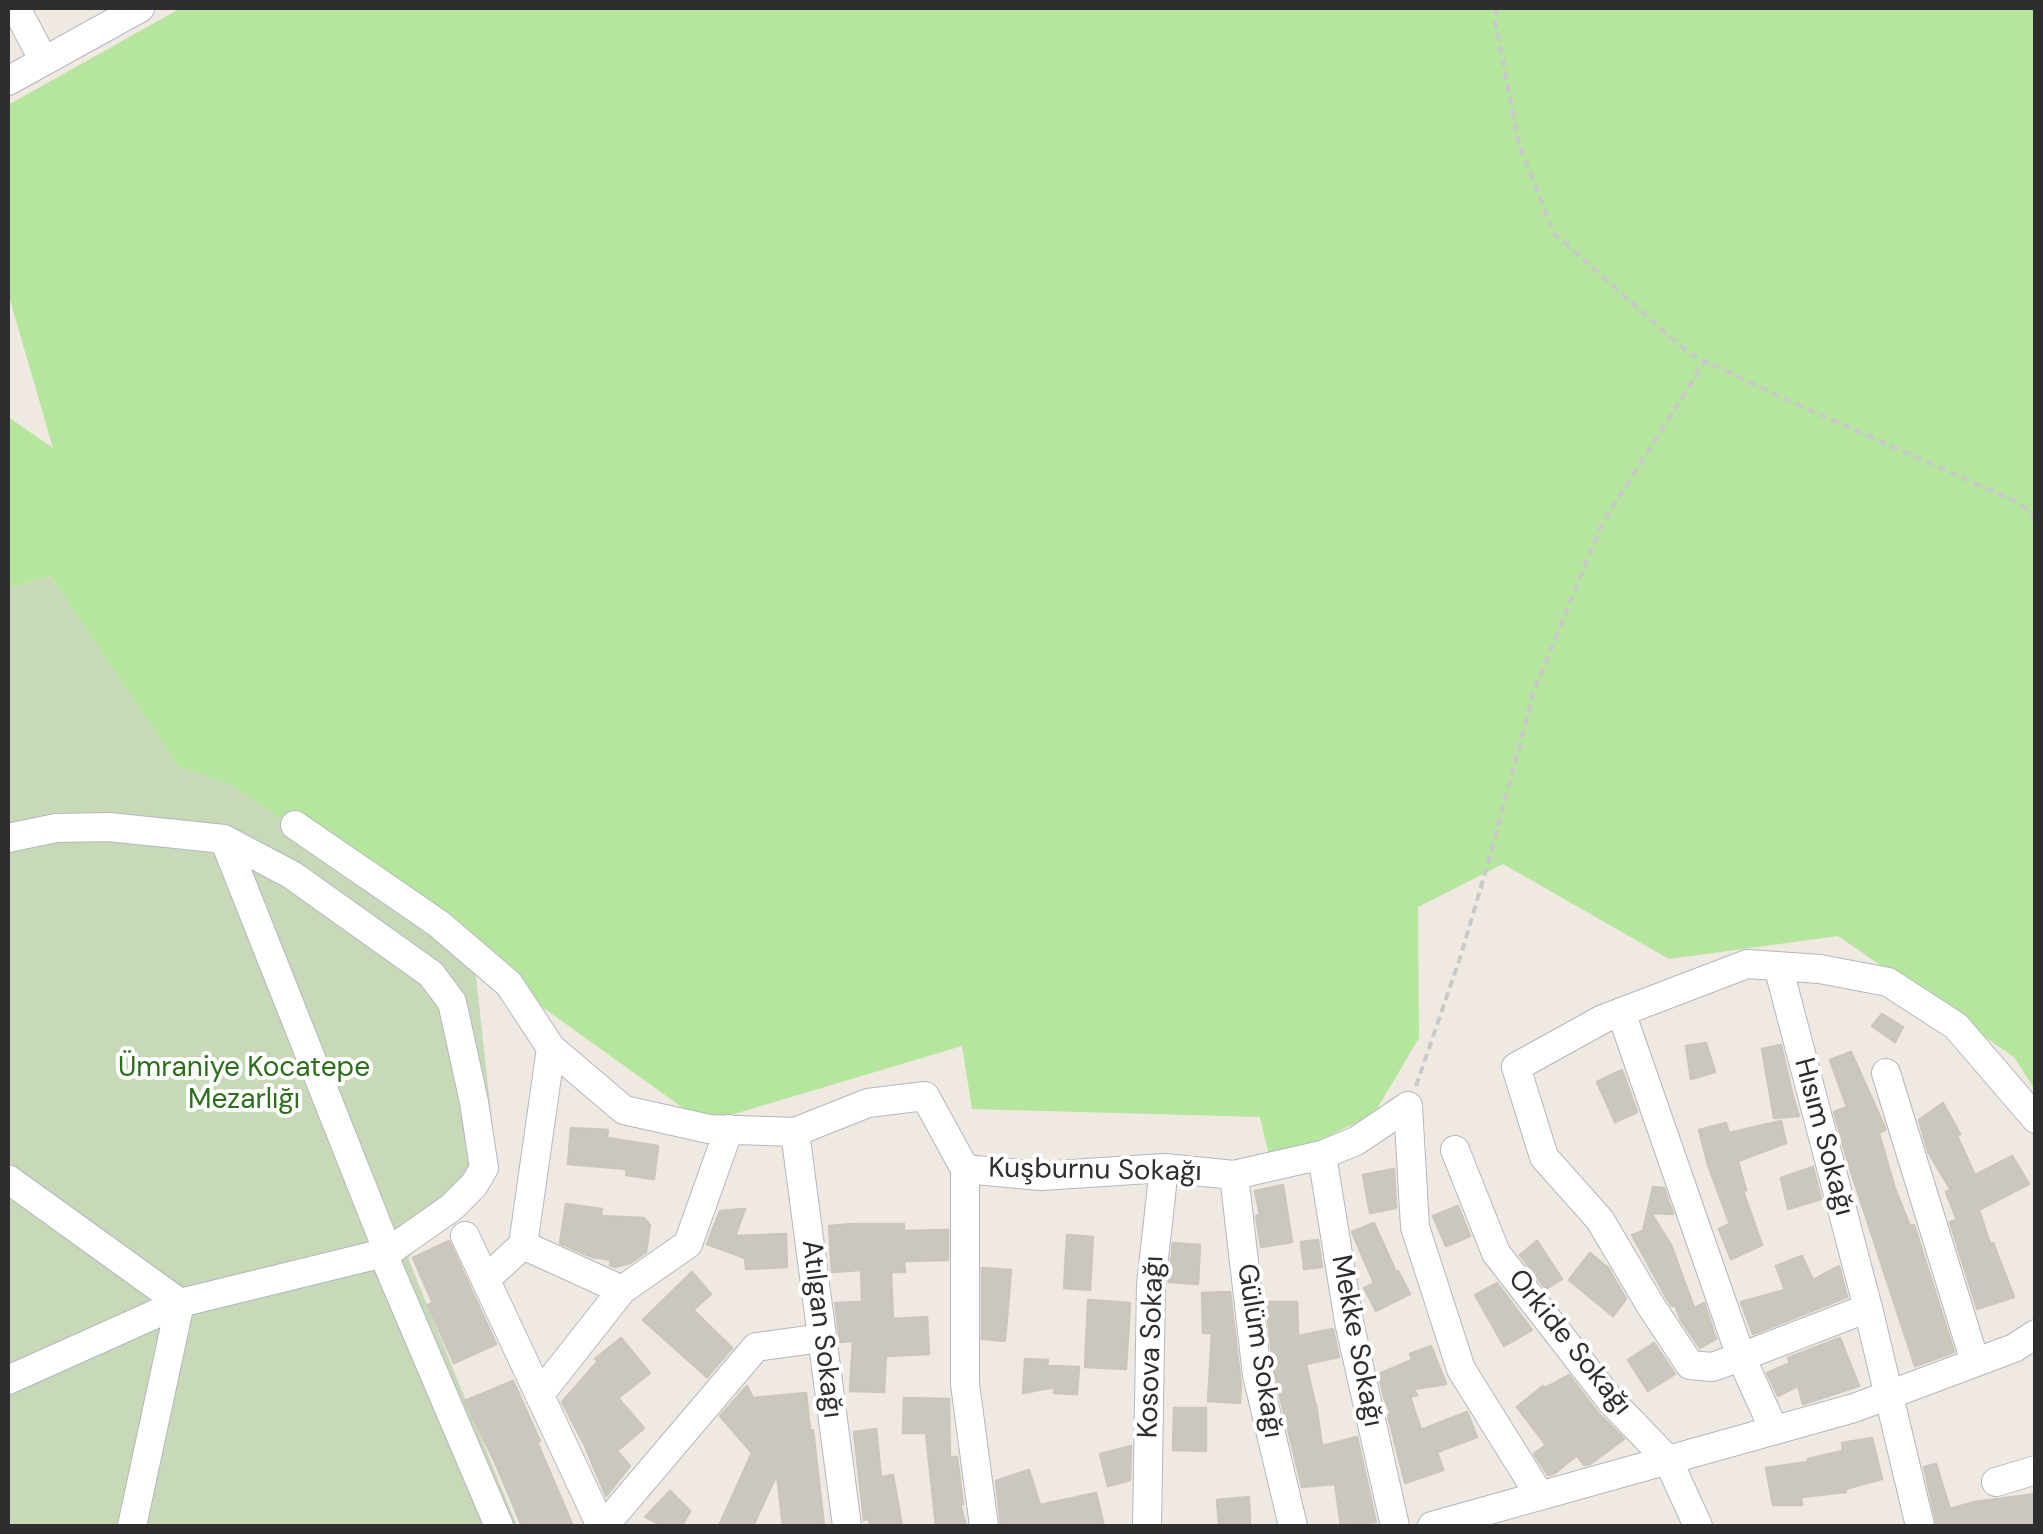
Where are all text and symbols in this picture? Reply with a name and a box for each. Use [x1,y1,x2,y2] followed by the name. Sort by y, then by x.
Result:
[118,1052,370,1118] park label: Ümraniye Kocatepe Mezarlığı
[1786,1054,1860,1220] street label: Hısım Sokağı
[988,1152,1202,1190] street label: Kuşburnu Sokağı
[793,1238,849,1420] street label: Atılgan Sokağı
[1323,1252,1389,1430] street label: Mekke Sokağı
[1132,1255,1172,1439] street label: Kosova Sokağı
[1229,1262,1289,1440] street label: Gülüm Sokağı
[1500,1263,1638,1423] street label: Orkide Sokağı

